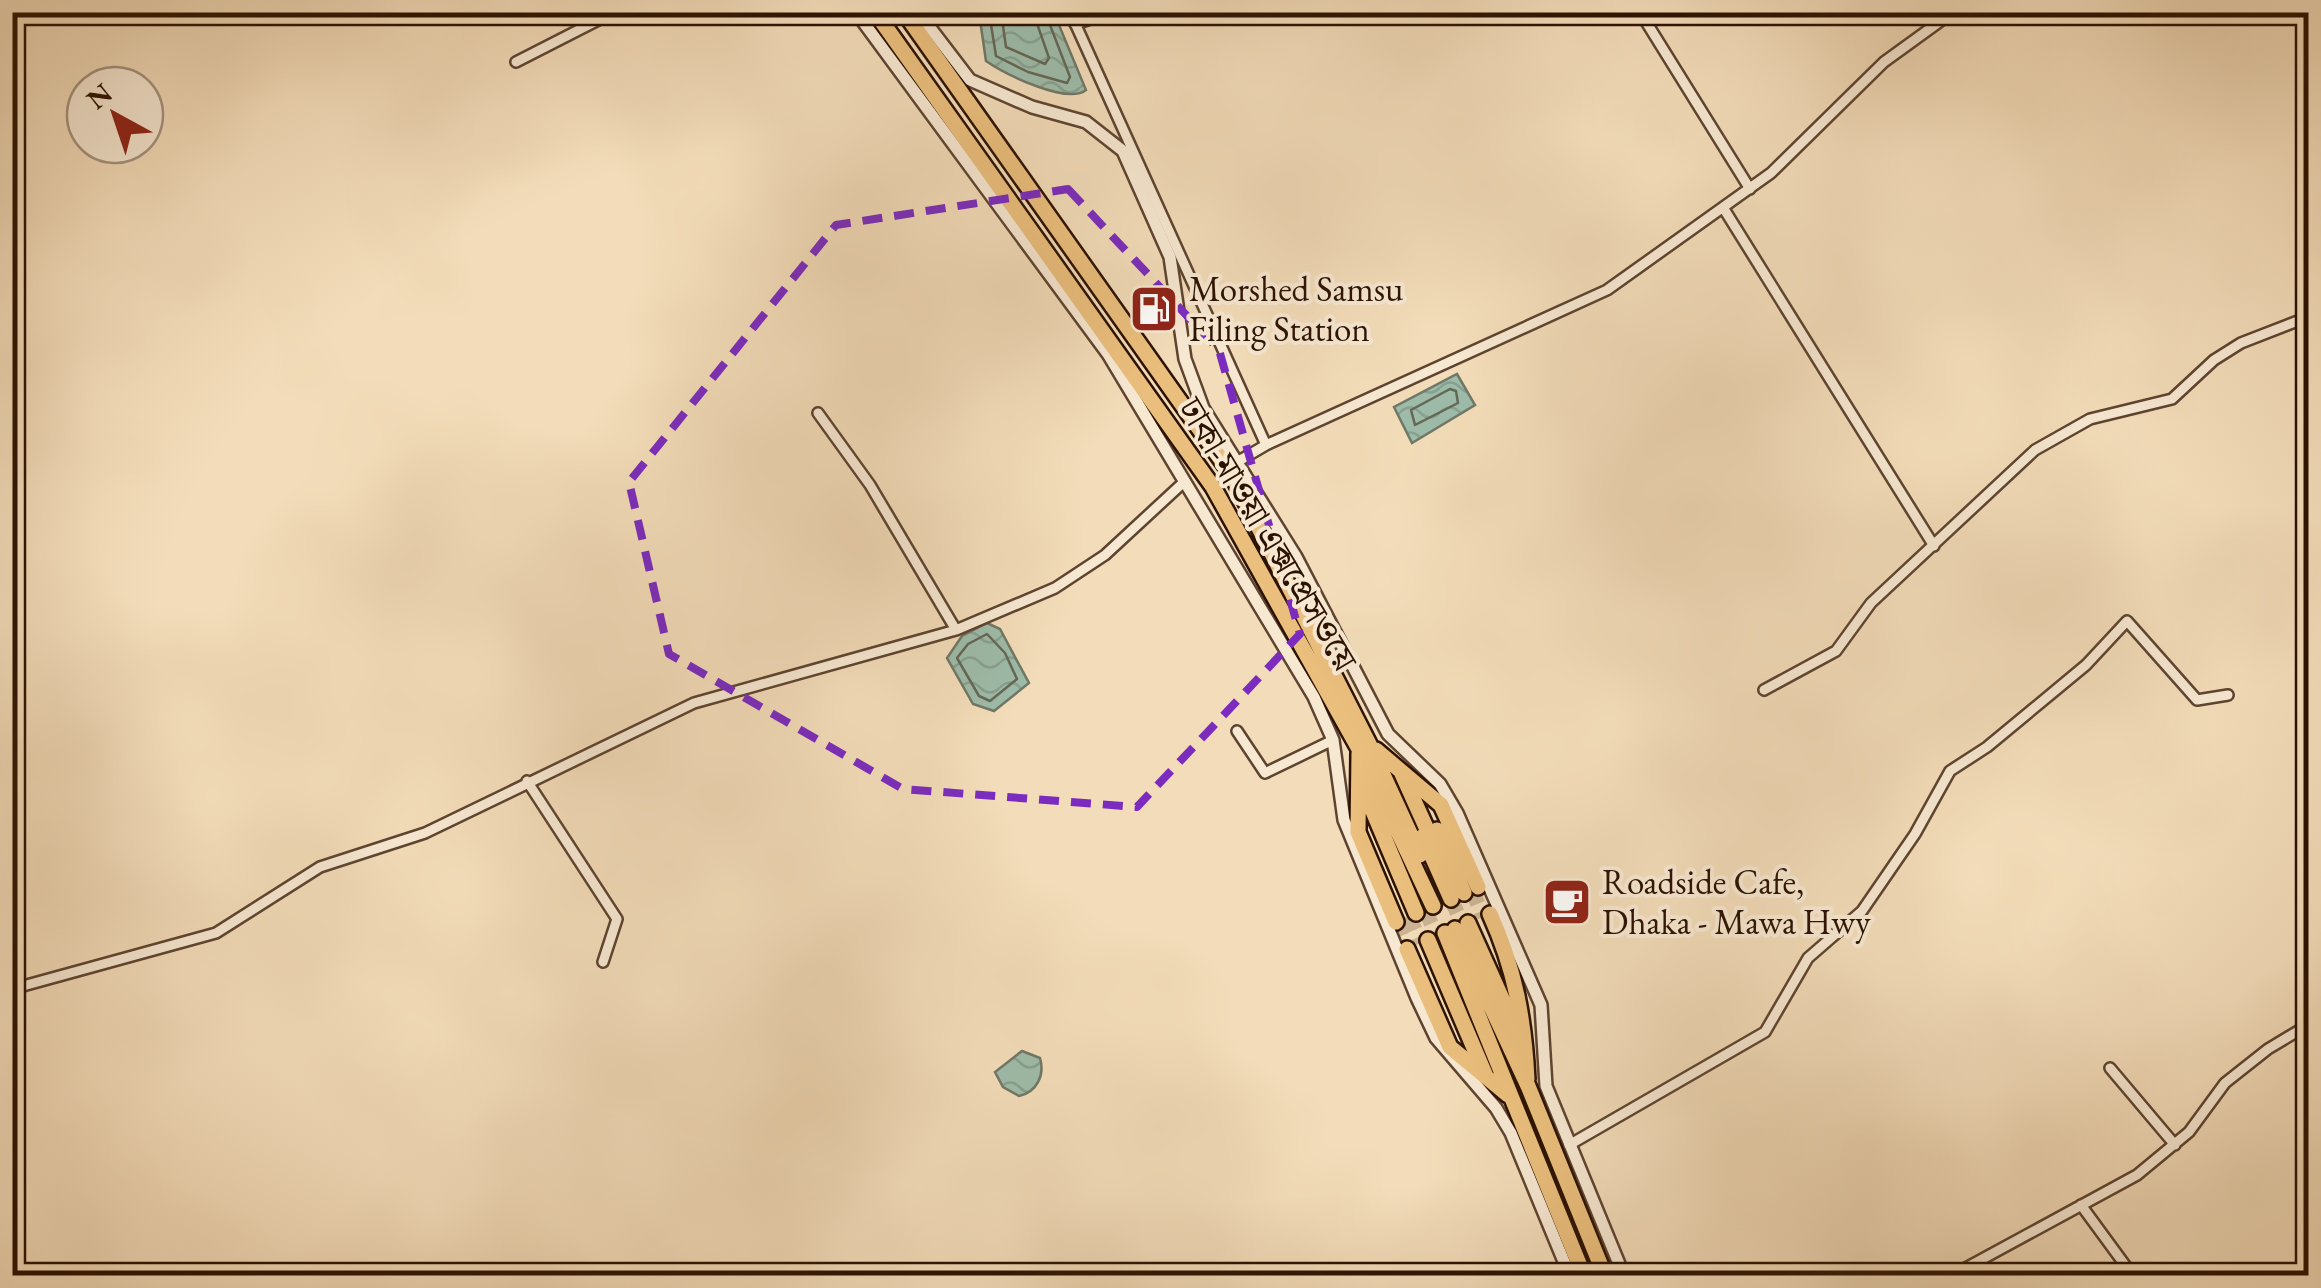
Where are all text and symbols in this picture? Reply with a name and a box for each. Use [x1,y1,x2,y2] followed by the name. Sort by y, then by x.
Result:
[65,65,165,165] north arrow
[79,75,119,117] text: N
[1189,266,1404,351] place label: Morshed Samsu Filing Station
[1128,283,1180,335] fuel station icon: Morshed Samsu Filing Station
[1168,387,1368,680] street label: ঢাকা-মাওয়া এক্সপ্রেসওয়ে
[1602,859,1871,944] place label: Roadside Cafe, Dhaka - Mawa Hwy
[1541,876,1593,928] cafe icon: Roadside Cafe, Dhaka - Mawa Hwy

